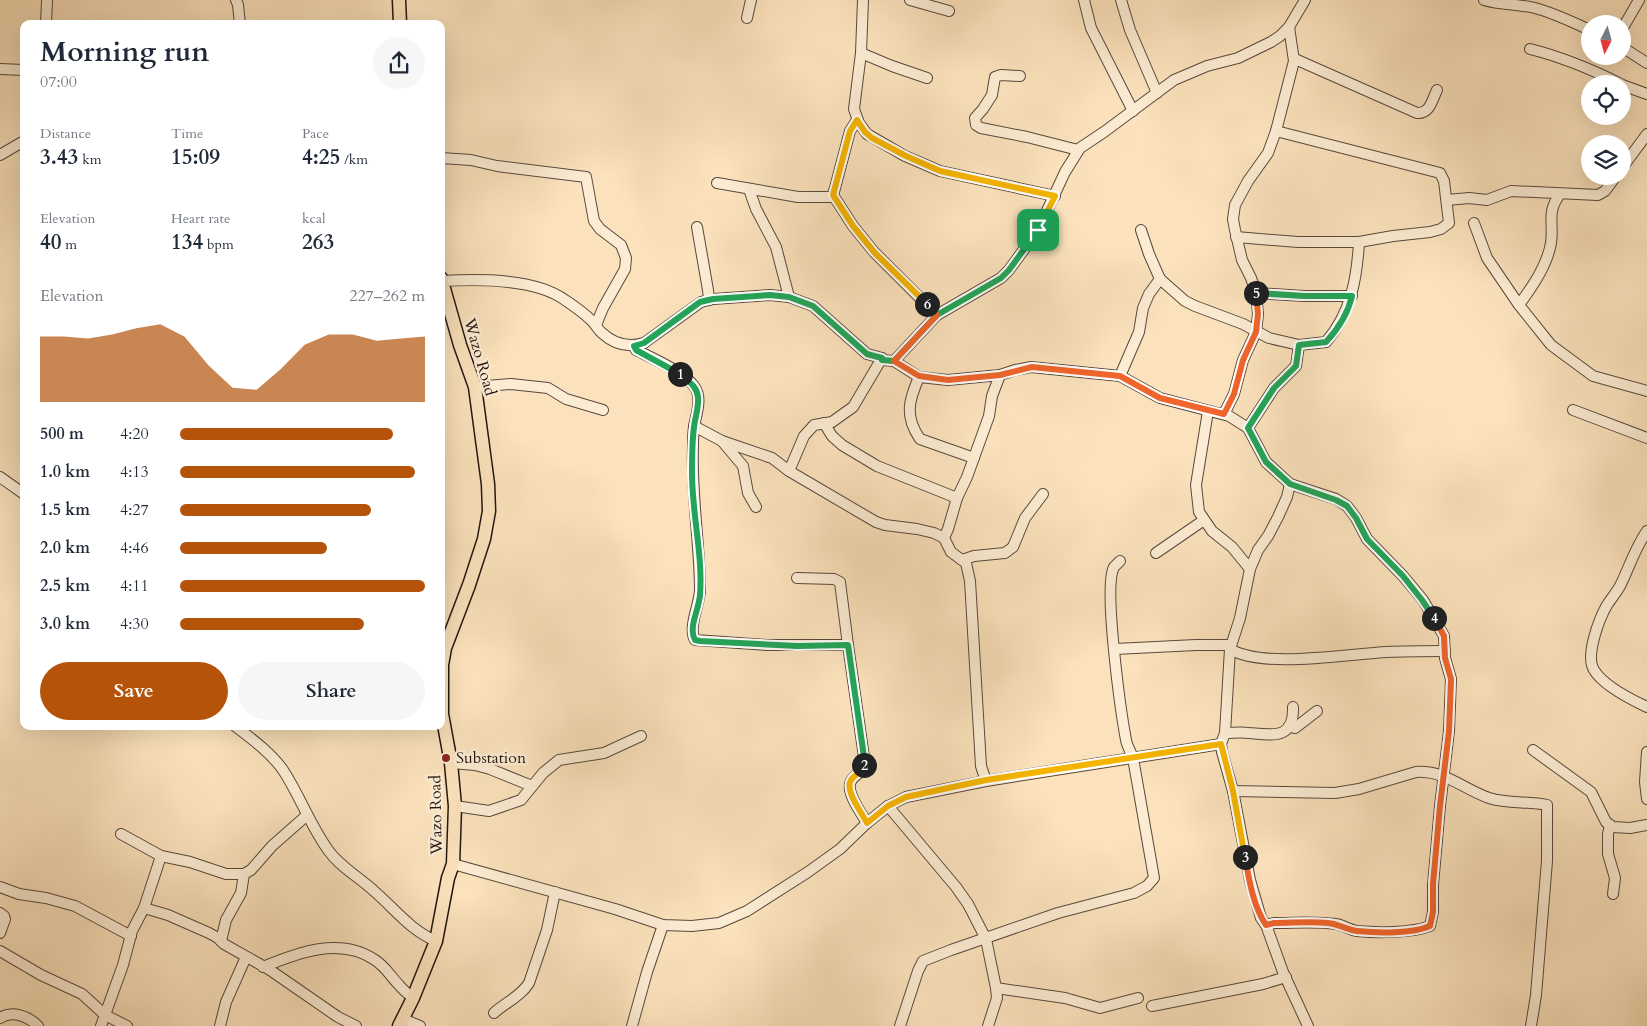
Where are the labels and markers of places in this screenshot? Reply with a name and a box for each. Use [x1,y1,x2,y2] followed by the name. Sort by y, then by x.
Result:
[1017,209,1059,251] pin
[1244,280,1268,306] pin: 5
[914,292,940,316] pin: 6
[668,362,692,386] pin: 1
[1422,606,1446,630] pin: 4
[456,747,526,769] place label: Substation
[440,752,452,764] marker: Substation
[852,752,876,778] pin: 2
[1232,844,1258,870] pin: 3

